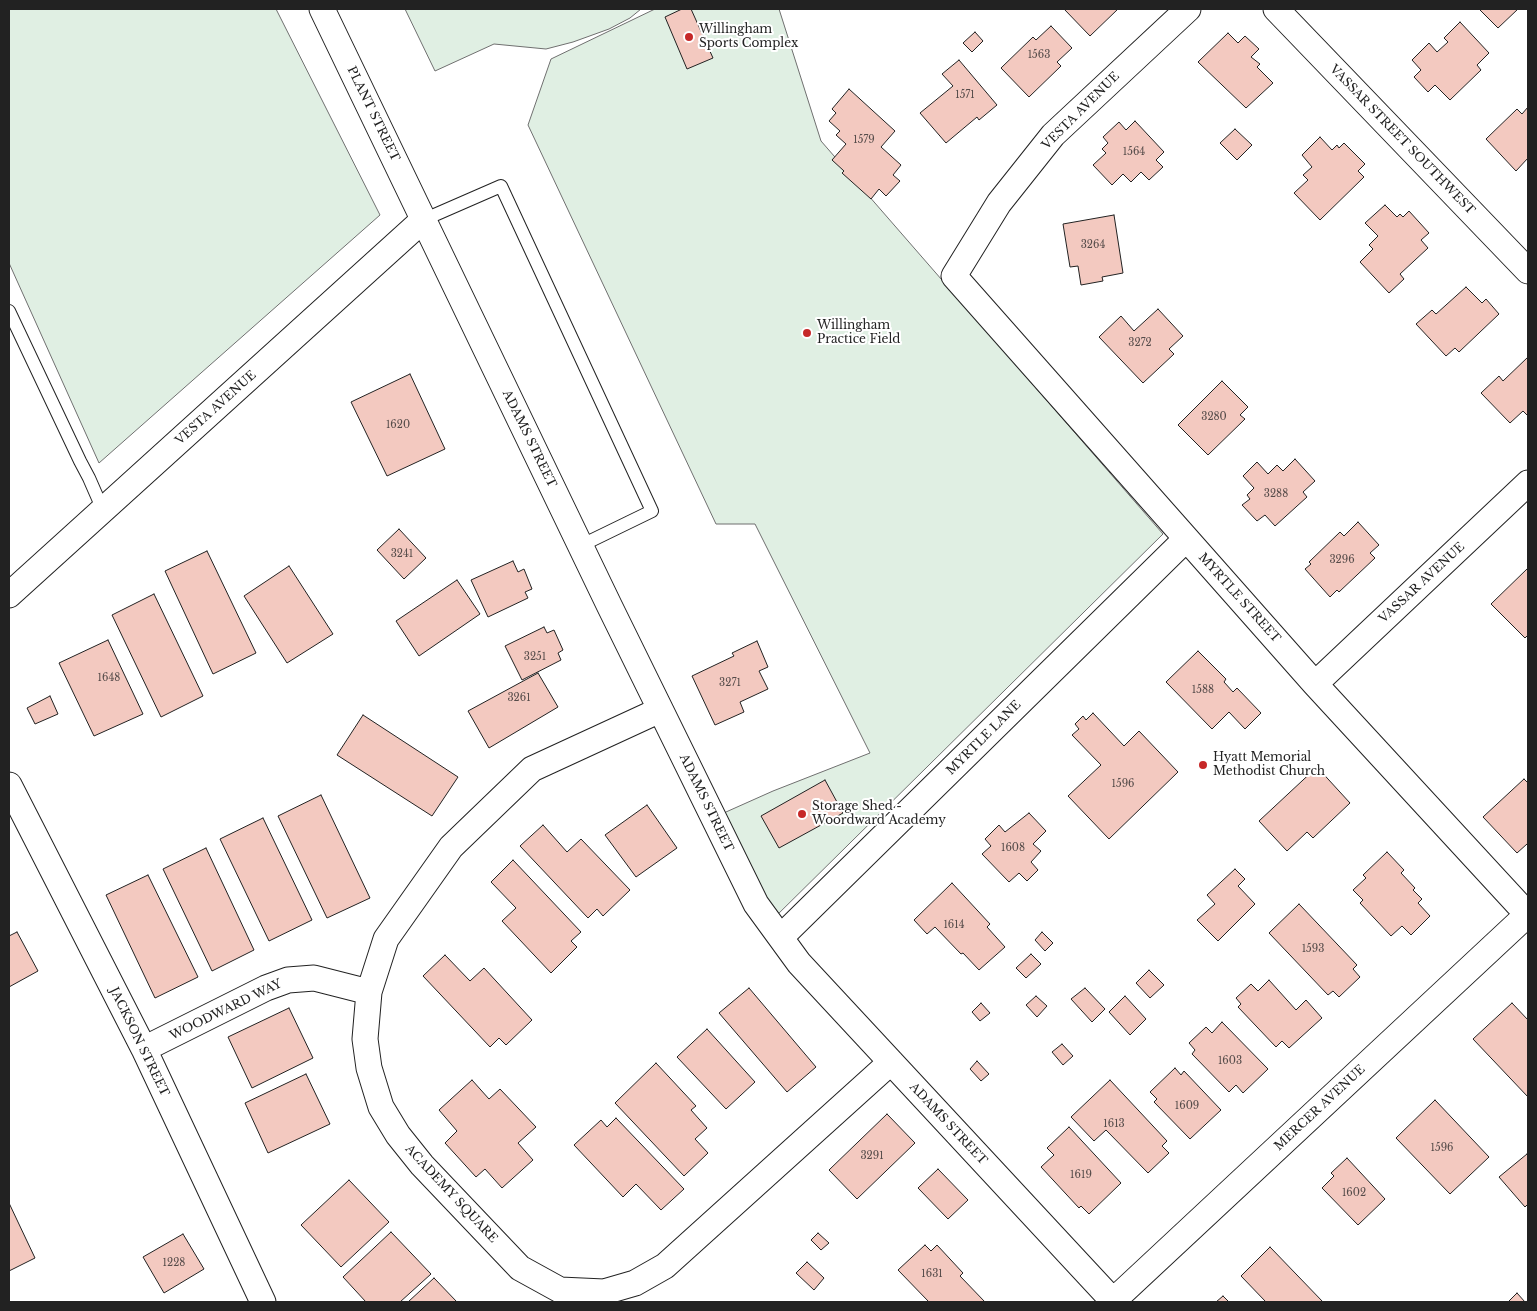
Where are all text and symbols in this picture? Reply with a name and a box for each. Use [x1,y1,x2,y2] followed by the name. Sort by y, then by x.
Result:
[699,23,798,51] place label: Willingham Sports Complex
[683,31,695,43] marker: Willingham Sports Complex
[1028,49,1050,61] house number: 1563
[1326,62,1478,218] street label: VASSAR STREET SOUTHWEST
[344,64,402,164] street label: PLANT STREET
[1039,69,1123,153] street label: VESTA AVENUE
[955,89,975,101] house number: 1571
[853,134,875,146] house number: 1579
[1123,146,1145,158] house number: 1564
[1081,239,1105,251] house number: 3264
[817,319,900,347] place label: Willingham Practice Field
[801,327,813,339] marker: Willingham Practice Field
[1128,337,1152,349] house number: 3272
[173,368,259,448] street label: VESTA AVENUE
[499,388,559,490] street label: ADAMS STREET
[1201,411,1227,423] house number: 3280
[386,419,410,431] house number: 1620
[1264,488,1288,500] house number: 3288
[1376,540,1468,626] street label: VASSAR AVENUE
[391,548,413,560] house number: 3241
[1195,550,1283,646] street label: MYRTLE STREET
[1329,554,1355,566] house number: 3296
[524,651,546,663] house number: 3251
[98,672,120,684] house number: 1648
[719,677,741,689] house number: 3271
[1192,684,1214,696] house number: 1588
[507,692,531,704] house number: 3261
[944,698,1024,778] street label: MYRTLE LANE
[1213,751,1325,779] place label: Hyatt Memorial Methodist Church
[676,752,736,854] street label: ADAMS STREET
[1197,759,1209,771] marker: Hyatt Memorial Methodist Church
[1112,778,1134,790] house number: 1596
[812,800,946,828] place label: Storage Shed - Woordward Academy
[796,808,808,820] marker: Storage Shed - Woordward Academy
[1001,842,1025,854] house number: 1608
[943,919,965,931] house number: 1614
[1302,943,1324,955] house number: 1593
[168,977,284,1043] street label: WOODWARD WAY
[106,985,172,1099] street label: JACKSON STREET
[1218,1055,1242,1067] house number: 1603
[1272,1062,1368,1154] street label: MERCER AVENUE
[906,1080,990,1168] street label: ADAMS STREET
[1175,1100,1199,1112] house number: 1609
[1103,1118,1125,1130] house number: 1613
[402,1142,500,1246] street label: ACADEMY SQUARE
[1431,1142,1453,1154] house number: 1596
[860,1150,884,1162] house number: 3291
[1070,1169,1092,1181] house number: 1619
[1342,1187,1366,1199] house number: 1602
[163,1257,185,1269] house number: 1228
[921,1268,943,1280] house number: 1631

